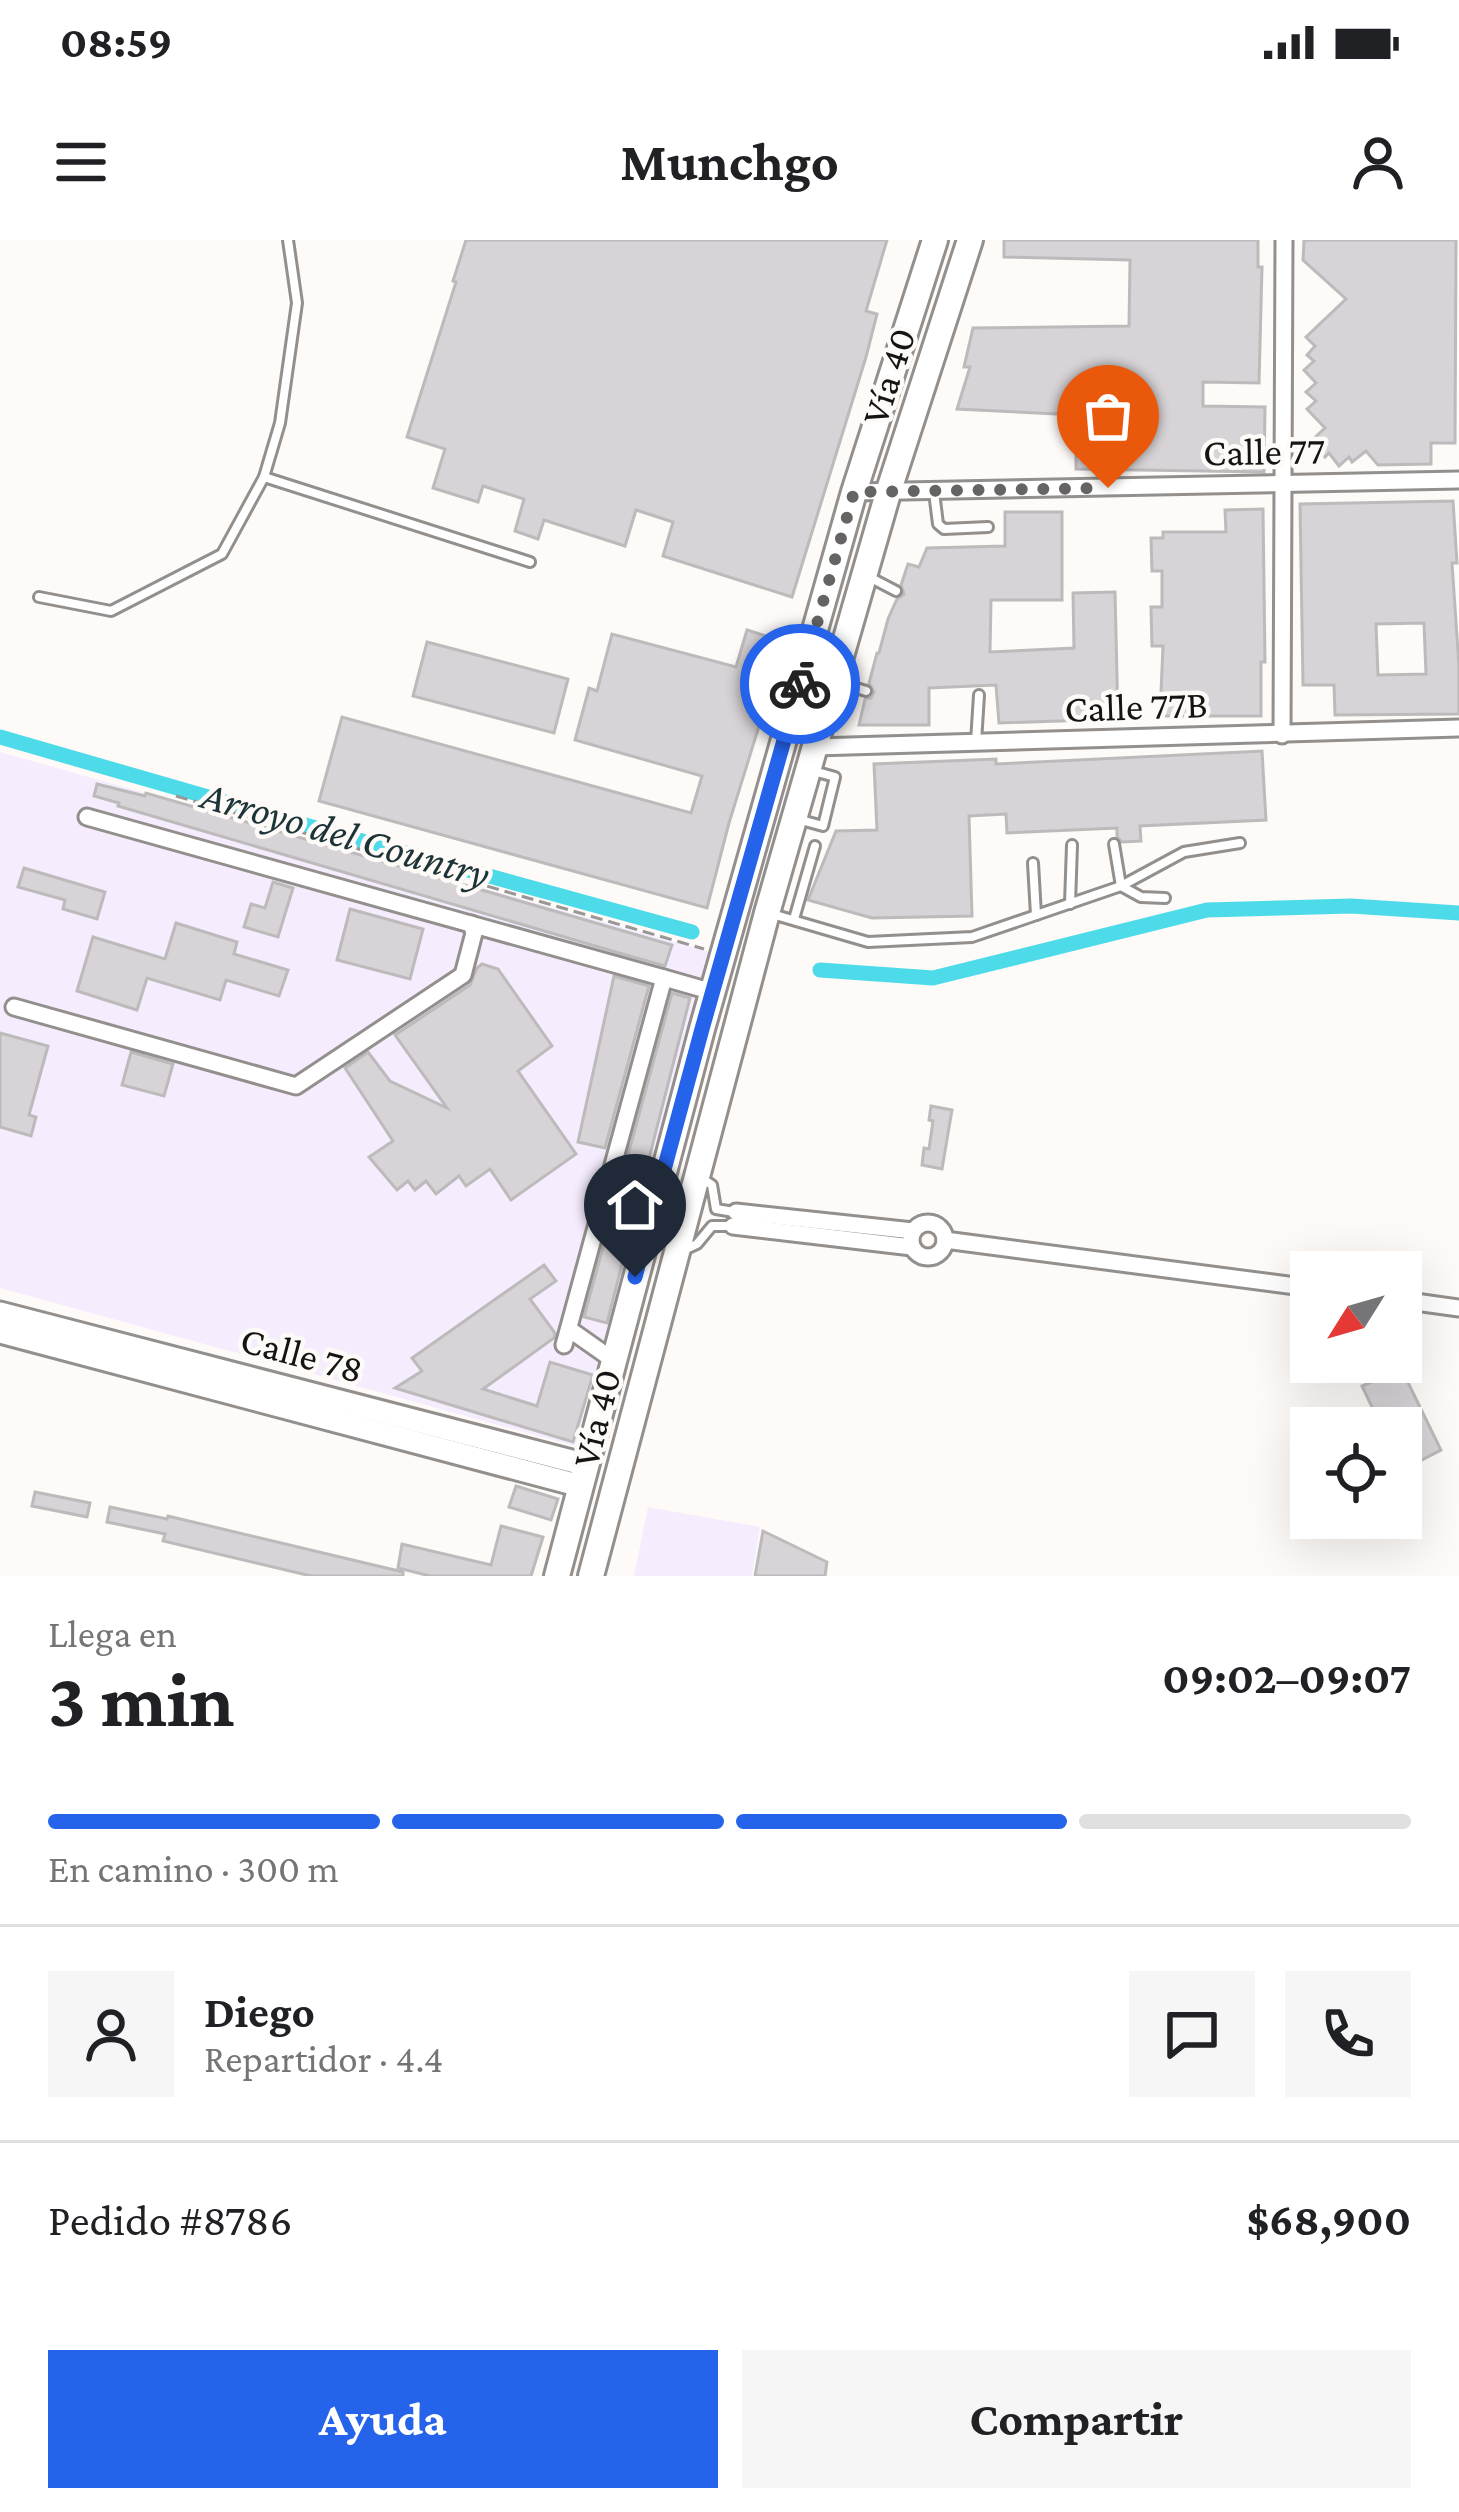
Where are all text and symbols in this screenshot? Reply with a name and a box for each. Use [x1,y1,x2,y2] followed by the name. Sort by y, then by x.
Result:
[60,17,172,67] text: 08:59
[48,129,114,195] icon: menu
[1345,129,1411,195] icon: person
[620,132,839,192] text: Munchgo
[852,322,924,430] street label: Vía 40
[1057,365,1159,488] pin
[1075,383,1141,449] icon: bag
[1203,428,1325,474] street label: Calle 77
[740,624,860,744] courier
[767,651,833,717] icon: bike
[1064,682,1208,730] street label: Calle 77B
[195,770,495,898] water label: Arroyo del Country
[584,1154,686,1277] pin
[602,1172,668,1238] icon: home
[1290,1251,1422,1383] north arrow
[1290,1251,1422,1539] map controls
[236,1317,368,1391] street label: Calle 78
[563,1365,629,1471] street label: Vía 40
[1290,1407,1422,1539] button: locate
[48,1612,177,1655] text: Llega en
[1162,1653,1411,1703] text: 09:02–09:07
[48,1656,235,1743] text: 3 min
[48,1847,339,1890] text: En camino · 300 m
[48,1971,174,2097] button: person
[1129,1971,1255,2097] button: chat
[1285,1971,1411,2097] button: phone
[204,1987,315,2037] text: Diego
[204,2037,443,2080] text: Repartidor · 4.4
[48,2195,292,2245] text: Pedido #8786
[1246,2195,1411,2245] text: $68,900
[48,2350,718,2488] button: Ayuda
[742,2350,1411,2488] button: Compartir

